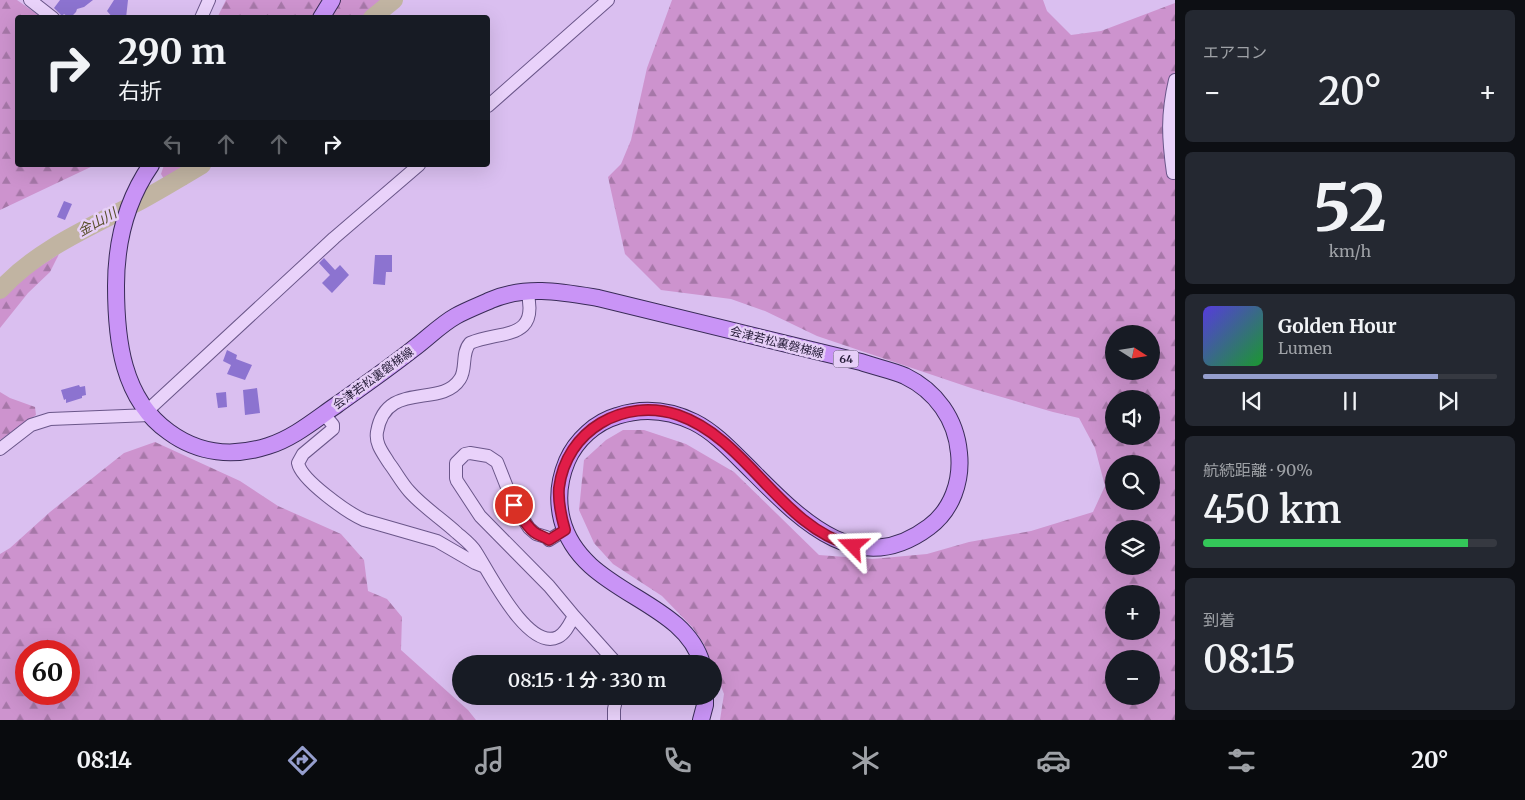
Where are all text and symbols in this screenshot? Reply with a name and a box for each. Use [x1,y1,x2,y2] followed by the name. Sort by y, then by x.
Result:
[118,30,226,74] text: 290 m
[35,35,100,100] icon: right
[1203,42,1267,62] text: エアコン
[1318,68,1382,115] text: 20°
[1203,74,1222,110] text: −
[1478,74,1497,110] text: +
[118,77,162,105] text: 右折
[159,130,187,158] icon: left
[212,130,240,158] icon: ahead
[265,130,293,158] icon: ahead
[318,130,346,158] icon: right
[1313,167,1387,249] text: 52
[74,203,121,240] water label: 金山川
[1329,241,1371,261] text: km/h
[1278,314,1397,338] text: Golden Hour
[729,323,825,361] street label: 会津若松裏磐梯線
[1105,325,1160,380] north arrow
[1105,325,1160,705] map controls
[1278,338,1332,358] text: Lumen
[330,344,416,412] street label: 会津若松裏磐梯線
[834,350,858,368] road number: 64
[1238,387,1266,415] icon: previous
[1336,387,1364,415] icon: pause
[1434,387,1462,415] icon: next
[1105,390,1160,445] button: sound
[1105,455,1160,510] button: search
[1203,460,1313,480] text: 航続距離 · 90%
[493,484,535,526] pin
[1203,486,1341,533] text: 450 km
[500,491,528,519] icon: arrive
[826,519,878,571] position arrow
[1105,520,1160,575] button: layers
[1105,585,1160,640] button: +
[1203,610,1235,630] text: 到着
[1203,636,1296,683] text: 08:15
[15,640,80,705] speed limit sign: 60
[1105,650,1160,705] button: −
[508,668,666,692] text: 08:15 · 1 分 · 330 m
[285,743,320,778] icon: directions
[472,743,507,778] icon: music
[660,743,695,778] icon: phone
[848,743,883,778] icon: climate
[1036,743,1071,778] icon: car
[1224,743,1259,778] icon: filters
[76,746,132,774] text: 08:14
[1411,746,1449,774] text: 20°

